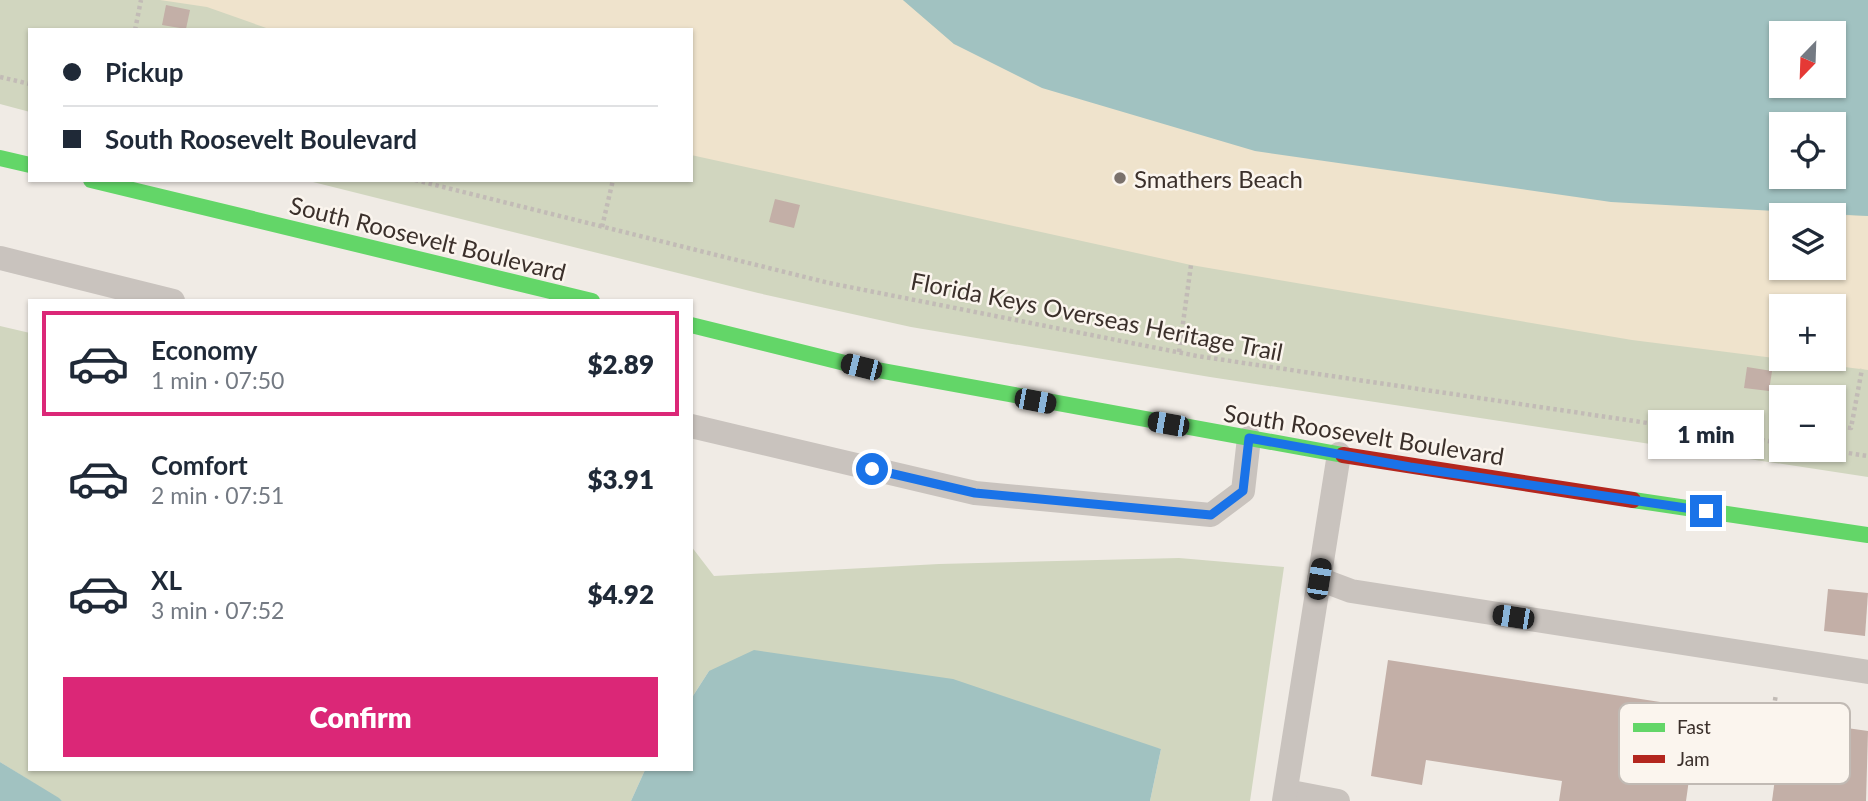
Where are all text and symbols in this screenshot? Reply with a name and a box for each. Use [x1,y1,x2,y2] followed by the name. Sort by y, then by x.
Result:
[1769,21,1846,98] north arrow
[1769,21,1846,462] map controls
[105,56,184,88] text: Pickup
[1769,112,1846,189] button: locate
[105,123,417,155] text: South Roosevelt Boulevard
[1134,164,1303,193] place label: Smathers Beach
[1112,170,1128,186] marker: Smathers Beach
[287,190,569,286] street label: South Roosevelt Boulevard
[1769,203,1846,280] button: layers
[909,266,1285,366] street label: Florida Keys Overseas Heritage Trail
[1769,294,1846,371] button: +
[67,332,130,395] icon: car
[151,334,257,366] text: Economy
[587,348,654,380] text: $2.89
[839,352,884,382] car
[151,366,284,394] text: 1 min · 07:50
[1769,385,1846,462] button: −
[1013,387,1058,415] car
[1222,397,1506,471] street label: South Roosevelt Boulevard
[1146,410,1191,438] car
[1648,410,1764,458] callout: 1 min
[1677,420,1735,448] text: 1 min
[67,447,130,510] icon: car
[151,449,248,481] text: Comfort
[856,453,888,485] route start
[587,463,654,495] text: $3.91
[151,481,284,509] text: 2 min · 07:51
[1690,495,1722,527] route end
[1306,557,1333,601] car
[67,562,130,625] icon: car
[151,564,182,596] text: XL
[587,578,654,610] text: $4.92
[151,596,284,624] text: 3 min · 07:52
[1491,603,1536,631] car
[63,677,658,757] button: Confirm
[1619,703,1850,784] legend
[1677,715,1711,738] text: Fast
[1677,747,1710,770] text: Jam

